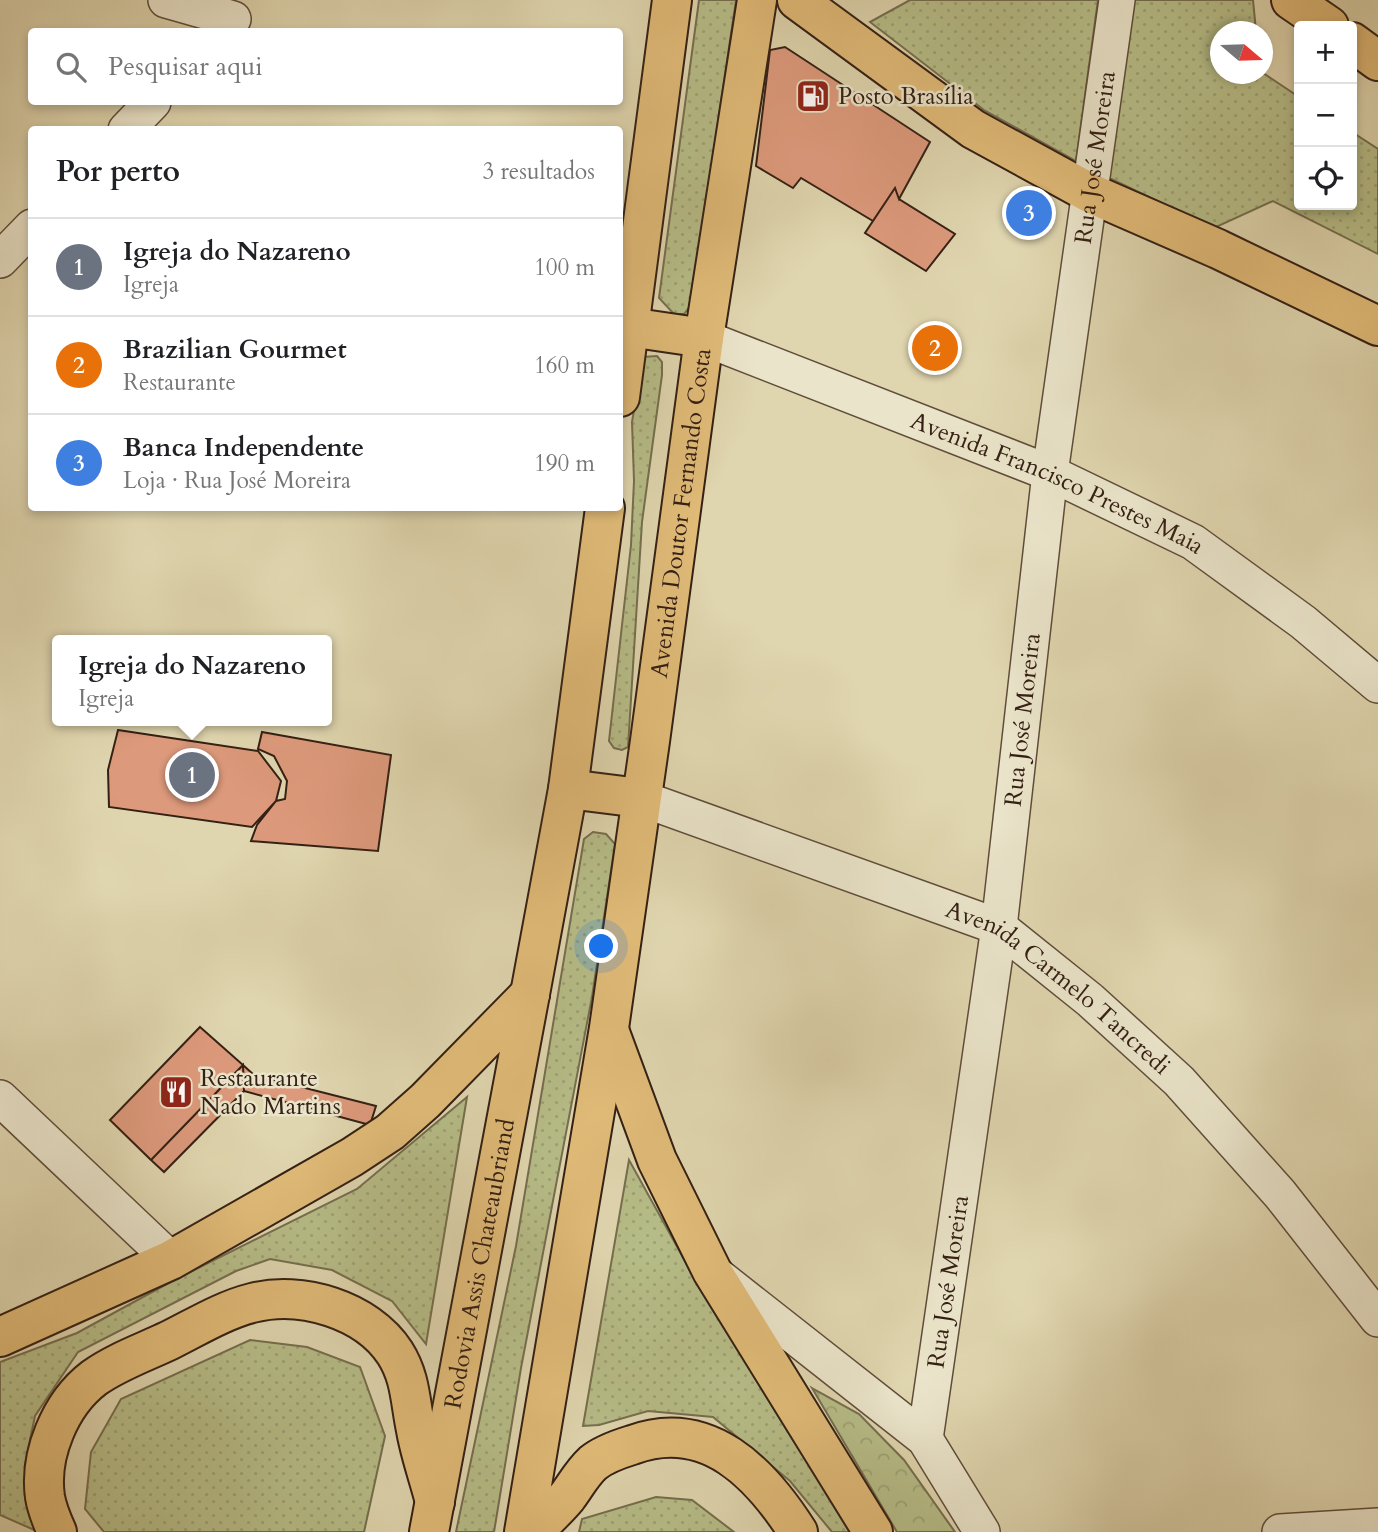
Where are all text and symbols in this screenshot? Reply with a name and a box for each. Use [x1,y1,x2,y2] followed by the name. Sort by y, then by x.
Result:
[1210,21,1273,84] north arrow
[1294,21,1357,210] map controls
[1294,21,1357,84] button: +
[28,28,623,105] search box
[52,48,90,86] icon: search
[108,49,263,84] text: Pesquisar aqui
[1066,68,1123,246] street label: Rua José Moreira
[794,77,832,115] fuel station icon: Posto Brasília
[838,80,974,113] place label: Posto Brasília
[1294,84,1357,147] button: −
[1294,147,1357,210] button: locate
[56,151,180,192] text: Por perto
[482,156,595,187] text: 3 resultados
[1006,187,1052,239] pin: 3
[123,234,351,269] text: Igreja do Nazareno
[73,252,85,283] text: 1
[534,252,595,283] text: 100 m
[123,269,179,300] text: Igreja
[912,322,958,374] pin: 2
[123,332,347,367] text: Brazilian Gourmet
[642,346,719,680] street label: Avenida Doutor Fernando Costa
[73,350,85,381] text: 2
[534,350,595,381] text: 160 m
[123,367,236,398] text: Restaurante
[906,404,1212,562] street label: Avenida Francisco Prestes Maia
[123,430,364,465] text: Banca Independente
[73,448,85,479] text: 3
[534,448,595,479] text: 190 m
[123,465,351,496] text: Loja · Rua José Moreira
[996,631,1048,808] street label: Rua José Moreira
[52,635,332,726] popup
[78,648,306,683] text: Igreja do Nazareno
[78,683,134,714] text: Igreja
[169,749,215,801] pin: 1
[941,893,1178,1082] street label: Avenida Carmelo Tancredi
[584,929,618,963] your location
[200,1062,341,1123] place label: Restaurante Nado Martins
[157,1073,195,1111] restaurant icon: Restaurante Nado Martins
[436,1116,523,1412] street label: Rodovia Assis Chateaubriand
[919,1192,977,1370] street label: Rua José Moreira

